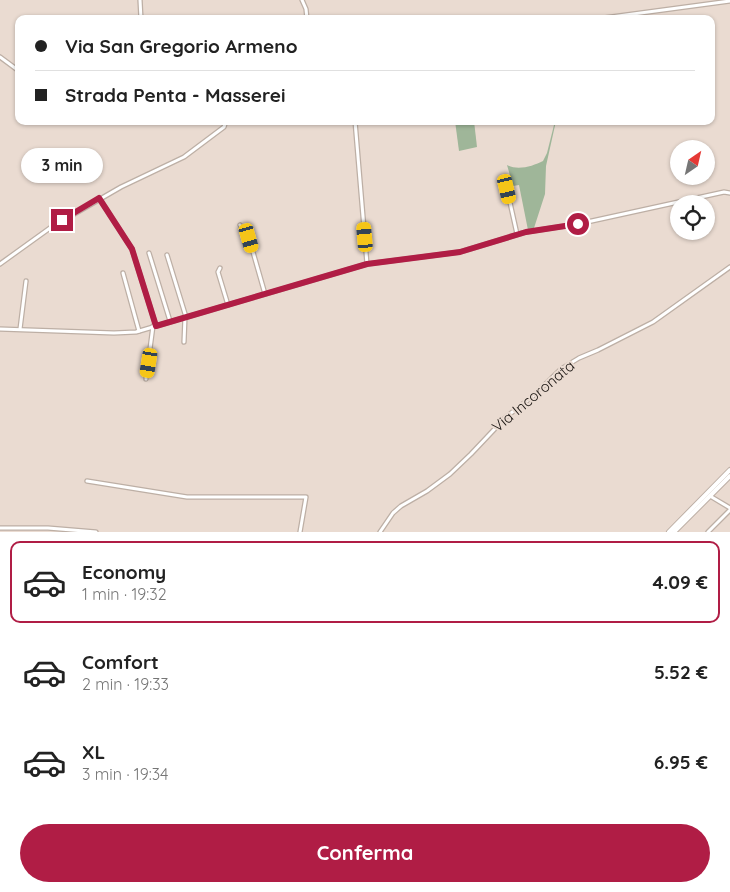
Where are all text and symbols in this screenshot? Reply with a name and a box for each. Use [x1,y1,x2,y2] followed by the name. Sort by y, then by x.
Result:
[65,34,298,58] text: Via San Gregorio Armeno
[65,83,285,107] text: Strada Penta - Masserei
[670,140,715,185] north arrow
[670,140,715,240] map controls
[21,148,103,182] callout: 3 min
[41,155,83,175] text: 3 min
[496,173,517,205] car
[670,195,715,240] button: locate
[51,209,73,231] route end
[567,213,589,235] route start
[356,221,373,253] car
[237,222,260,254] car
[139,347,158,379] car
[488,356,578,436] street label: Via Incoronata
[22,560,67,605] icon: car
[82,560,166,584] text: Economy
[652,570,708,594] text: 4.09 €
[82,584,167,604] text: 1 min · 19:32
[22,650,67,695] icon: car
[82,650,159,674] text: Comfort
[654,660,708,684] text: 5.52 €
[82,674,169,694] text: 2 min · 19:33
[22,740,67,785] icon: car
[82,740,105,764] text: XL
[654,750,708,774] text: 6.95 €
[82,764,169,784] text: 3 min · 19:34
[20,824,710,882] button: Conferma

